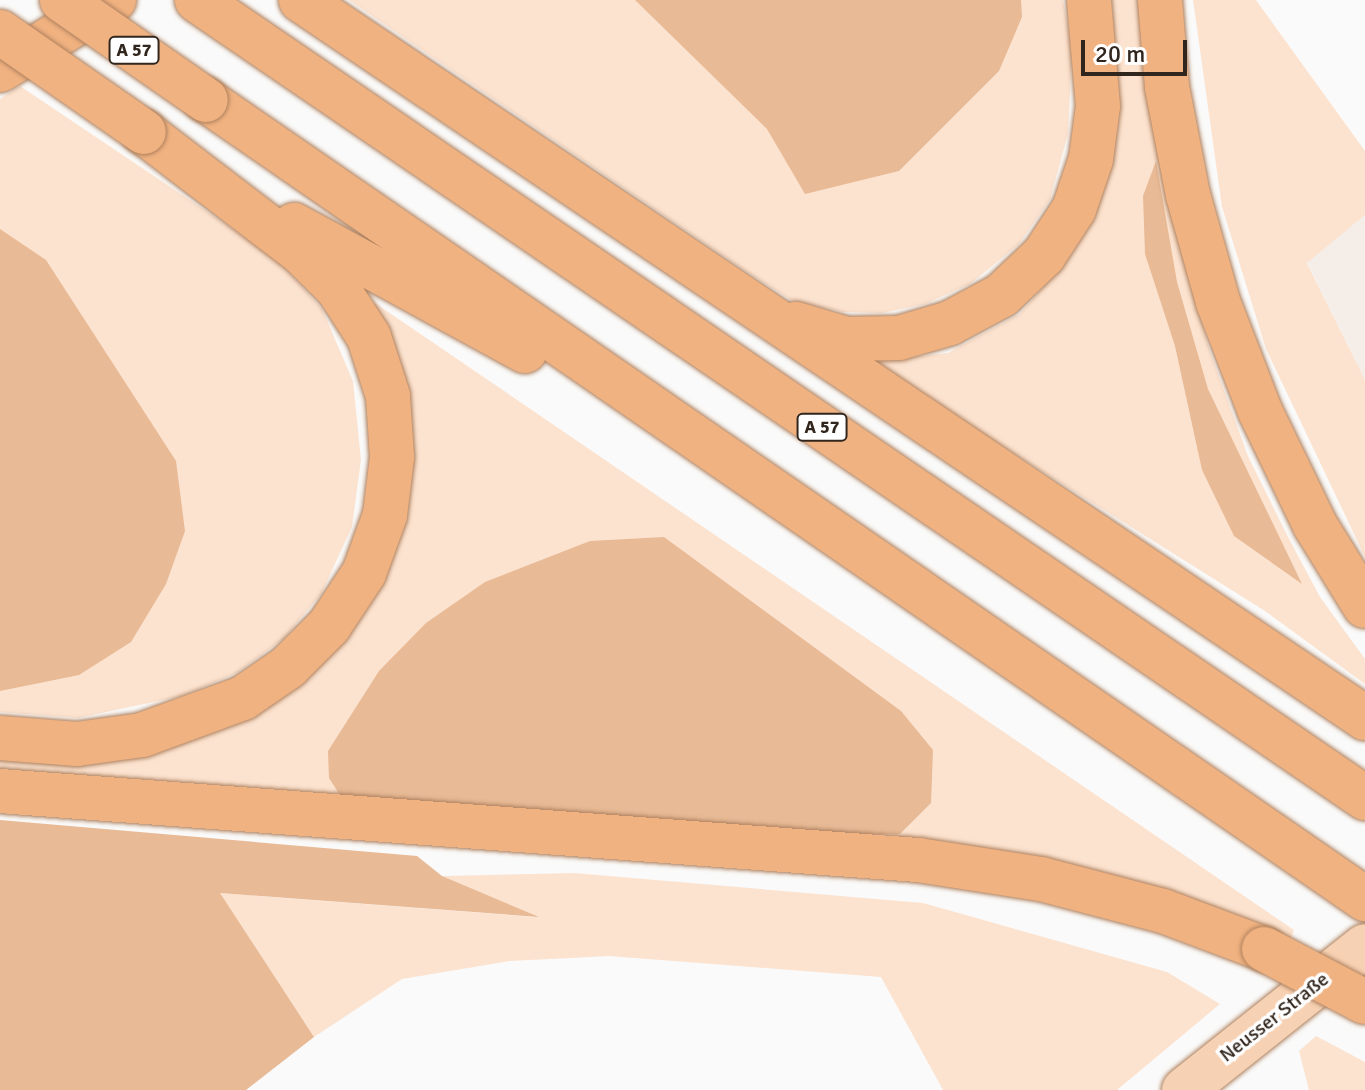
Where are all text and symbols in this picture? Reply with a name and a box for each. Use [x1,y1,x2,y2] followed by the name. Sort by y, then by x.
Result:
[1085,24,1191,74] scale bar
[108,36,160,64] road number: A 57
[1095,39,1145,69] text: 20 m
[796,413,848,441] road number: A 57
[1215,967,1333,1067] street label: Neusser Straße

